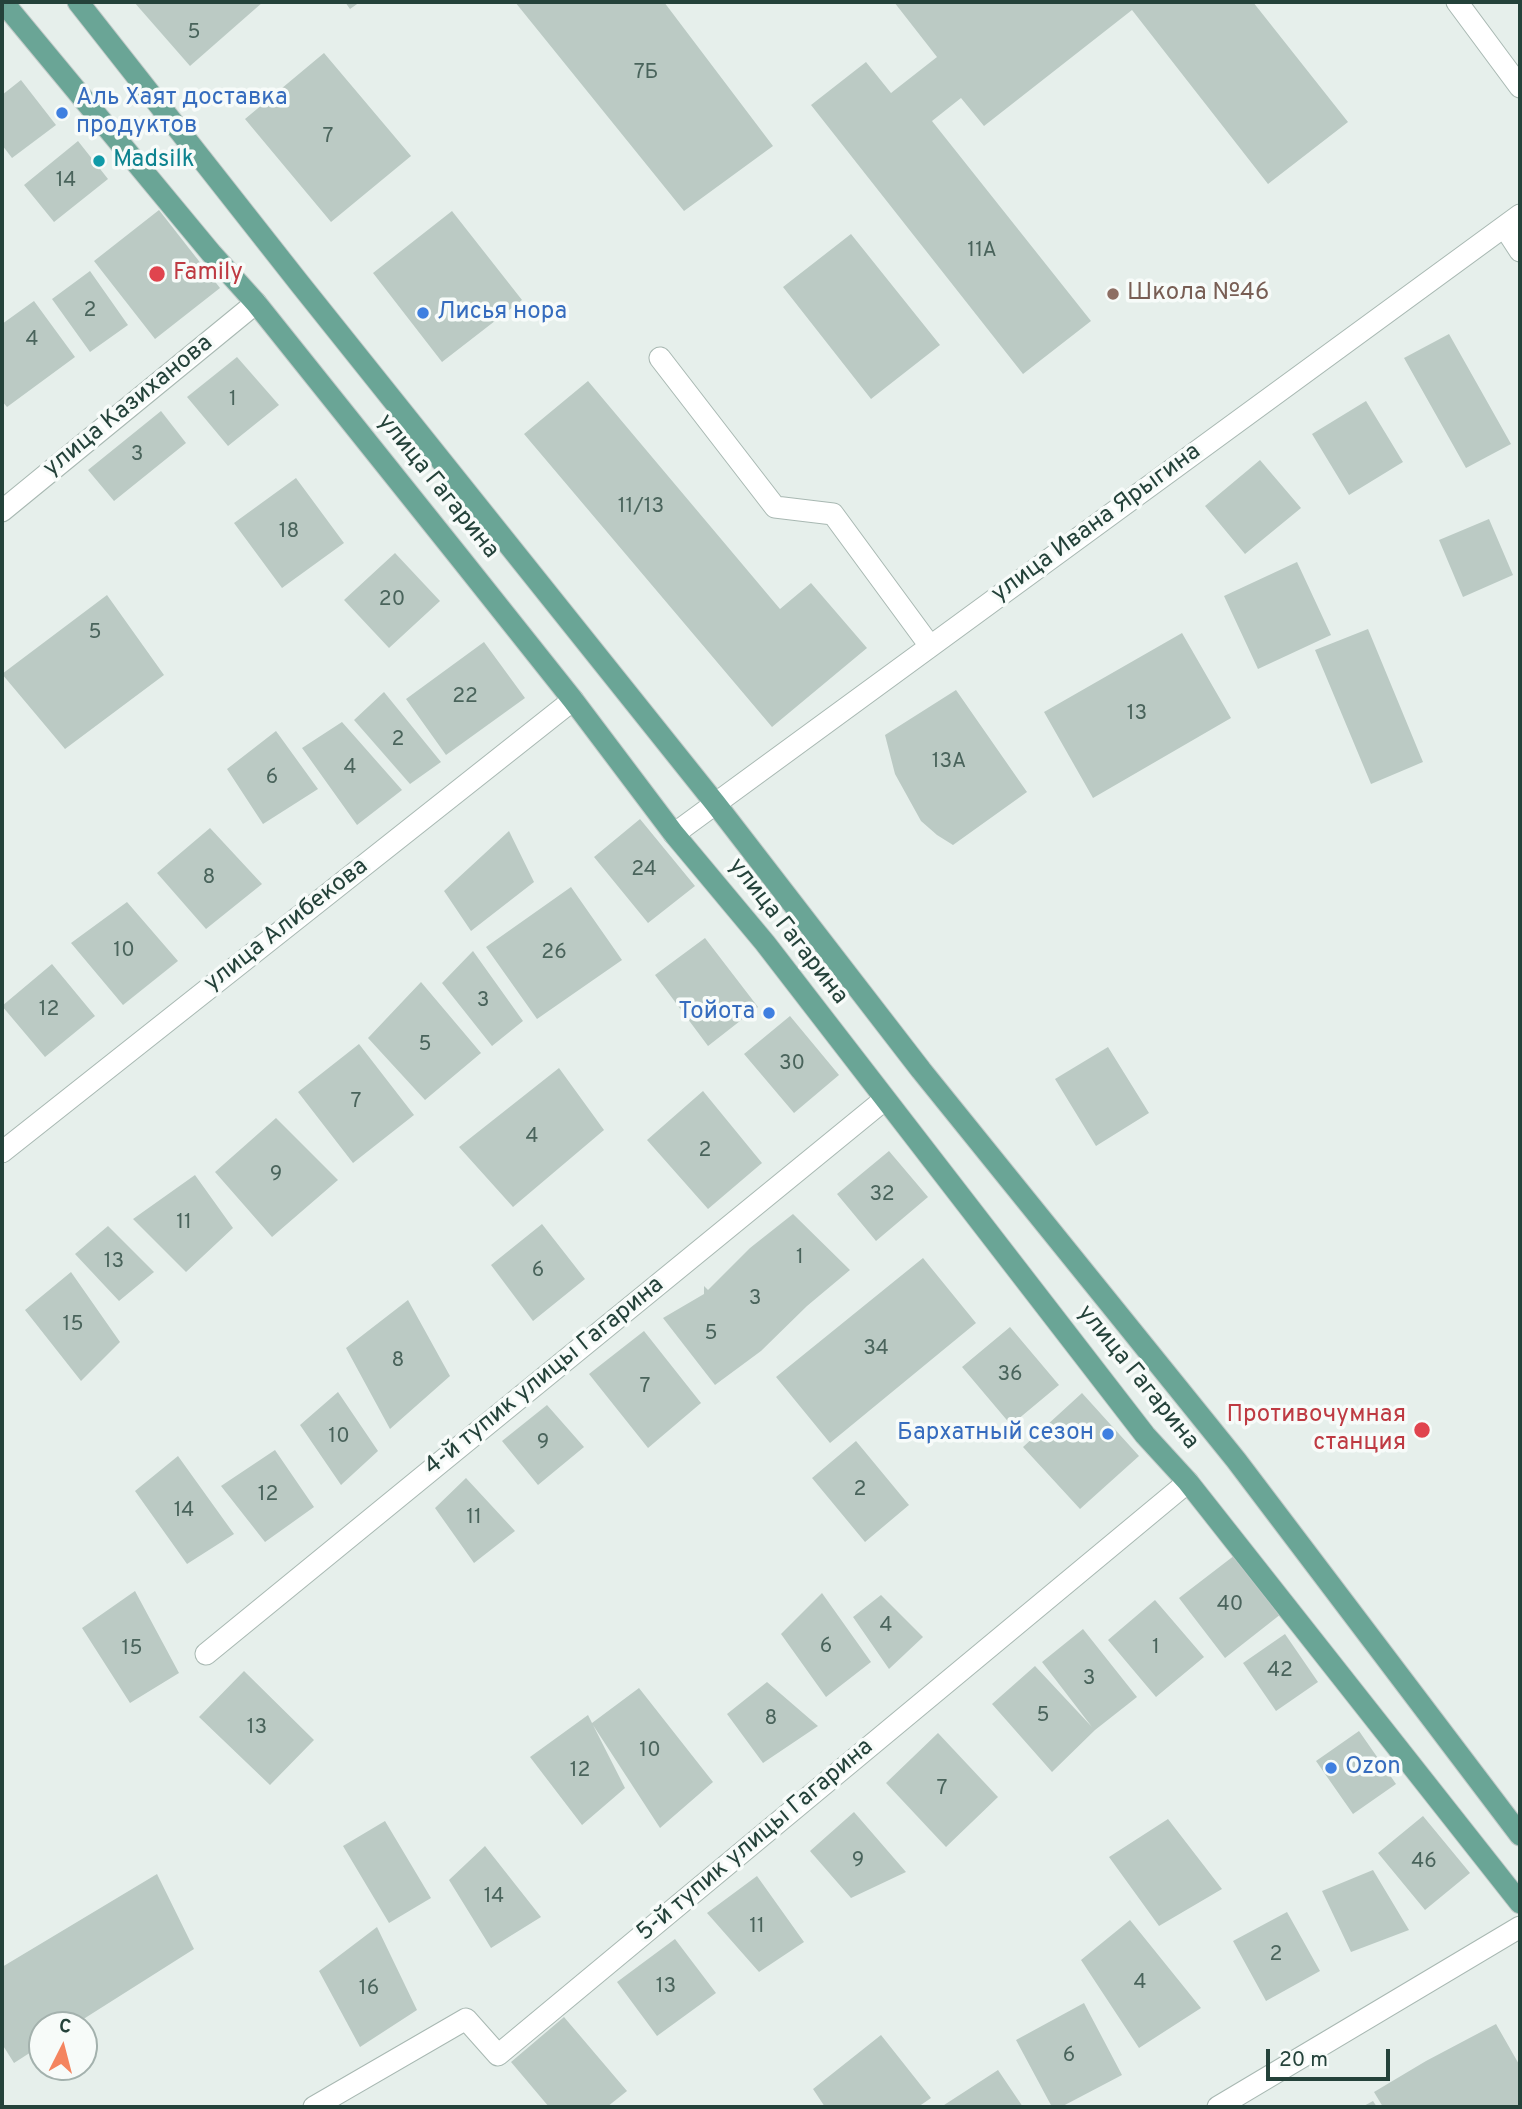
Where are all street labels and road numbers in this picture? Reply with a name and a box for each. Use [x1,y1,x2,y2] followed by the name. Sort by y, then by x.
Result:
[39,330,219,484] street label: улица Казиханова
[370,409,504,565] street label: улица Гагарина
[987,438,1207,610] street label: улица Ивана Ярыгина
[199,853,375,999] street label: улица Алибекова
[721,853,853,1011] street label: улица Гагарина
[420,1272,670,1482] street label: 4-й тупик улицы Гагарина
[1070,1300,1204,1456] street label: улица Гагарина
[632,1734,880,1948] street label: 5-й тупик улицы Гагарина

